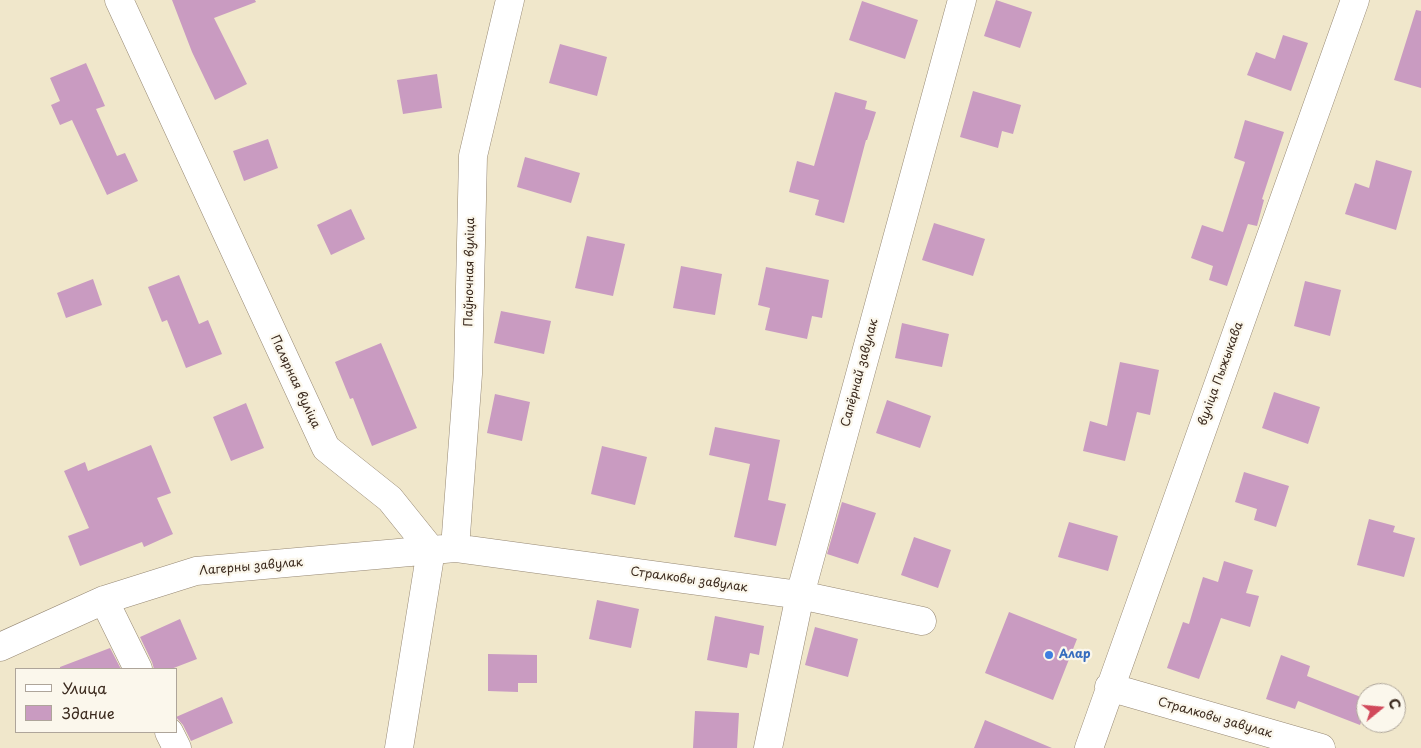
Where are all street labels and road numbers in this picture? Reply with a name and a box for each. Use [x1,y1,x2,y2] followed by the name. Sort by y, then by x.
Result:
[462,217,478,327] street label: Паўночная вуліца
[839,318,881,428] street label: Сапёрнай завулак
[1196,320,1246,428] street label: вуліца Пыжыкава
[267,333,323,431] street label: Палярная вуліца
[199,555,303,579] street label: Лагерны завулак
[629,565,749,595] street label: Стралковы завулак
[1156,695,1274,741] street label: Стралковы завулак

